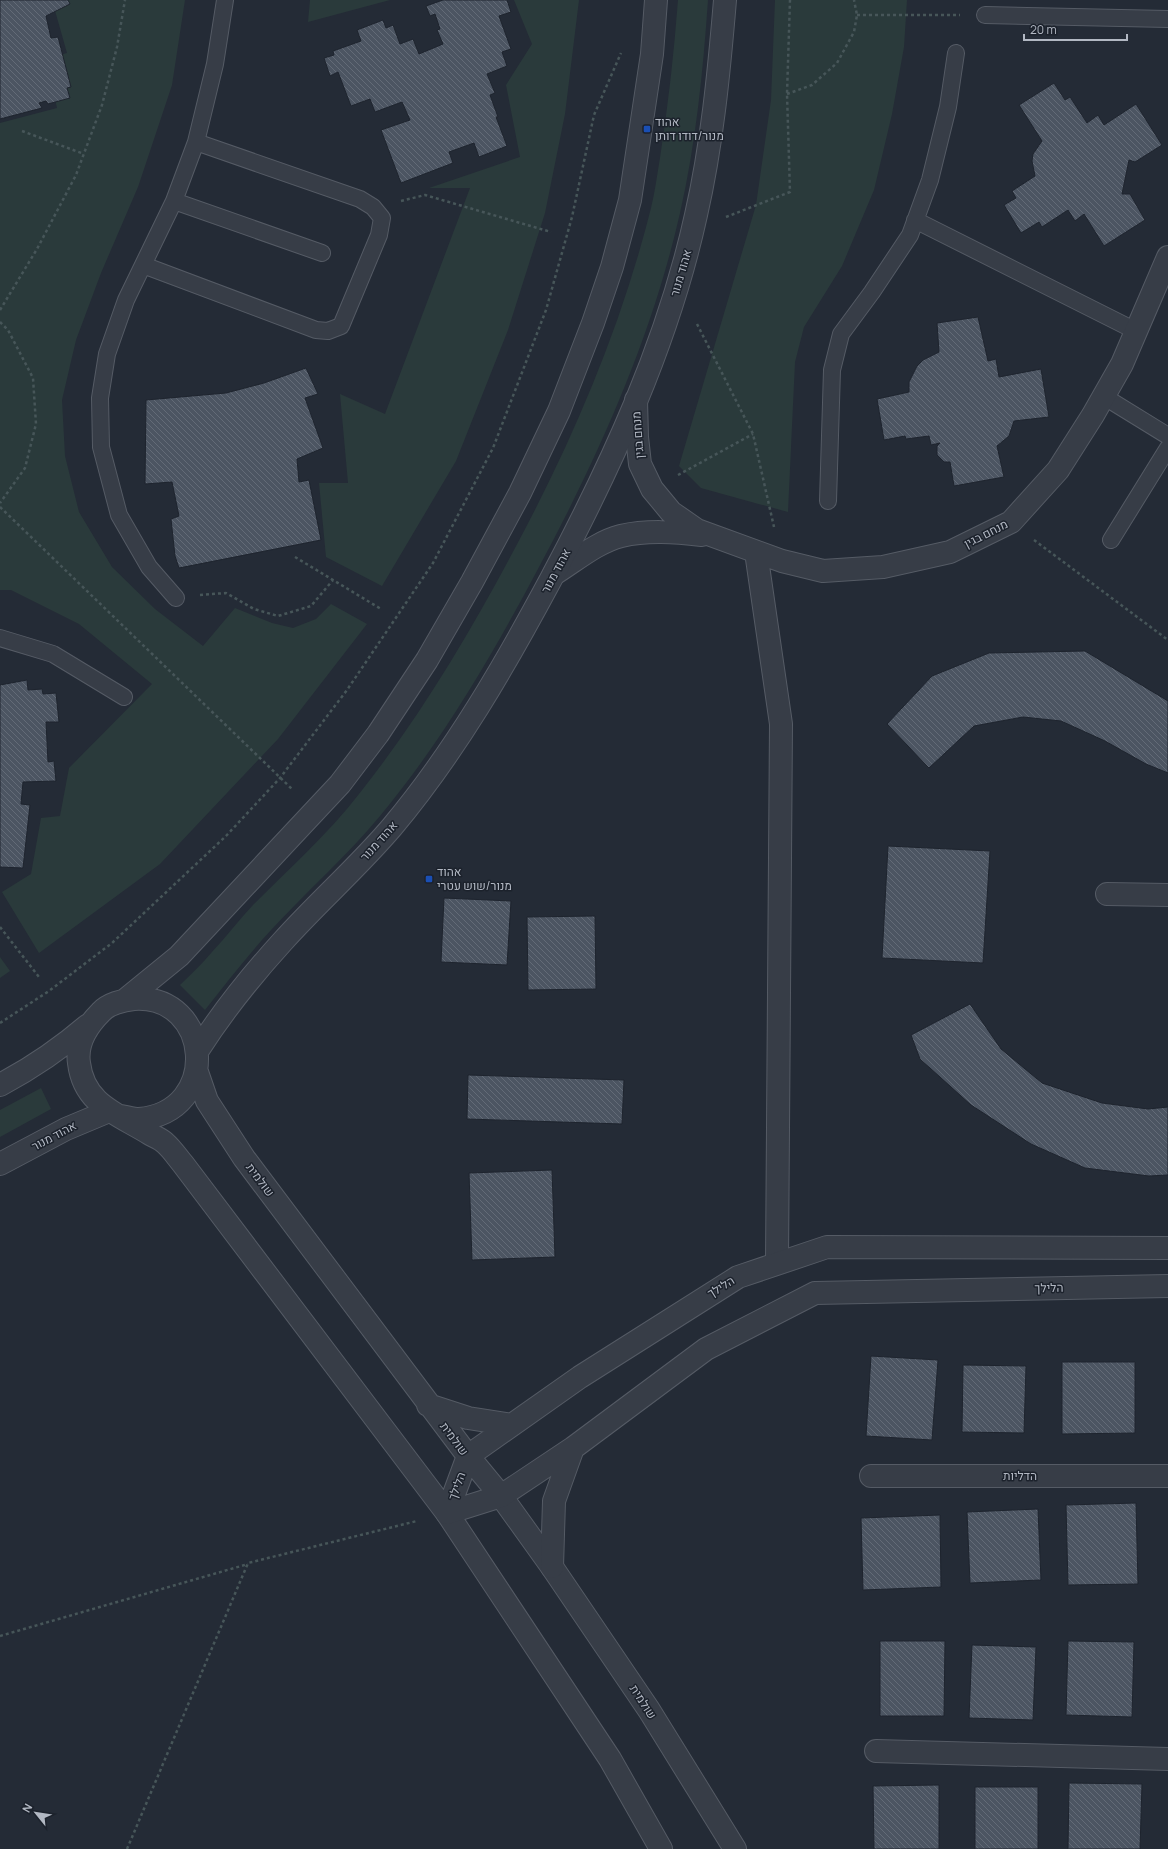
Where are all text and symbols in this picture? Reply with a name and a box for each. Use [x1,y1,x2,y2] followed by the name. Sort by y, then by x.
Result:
[1024,16,1127,42] scale bar
[1030,21,1057,38] text: 20 m
[655,113,724,144] place label: אהוד מנור/דודו דותן
[642,124,652,134] marker: אהוד מנור/דודו דותן
[666,247,695,298] street label: אהוד מנור
[627,411,648,459] street label: מנחם בגין
[961,515,1011,552] street label: מנחם בגין
[537,545,575,596] street label: אהוד מנור
[356,817,401,864] street label: אהוד מנור
[437,863,512,894] place label: אהוד מנור/שוש עטרי
[424,874,434,884] marker: אהוד מנור/שוש עטרי
[28,1117,79,1154] street label: אהוד מנור
[242,1159,279,1200] street label: שולמית
[704,1272,738,1301] street label: הלילך
[1034,1279,1064,1296] street label: הלילך
[436,1418,473,1459] street label: שולמית
[1003,1467,1037,1484] street label: הדליות
[444,1469,469,1502] street label: הלילך
[626,1681,661,1722] street label: שולמית
[16,1793,56,1833] north arrow
[18,1800,35,1815] text: N

